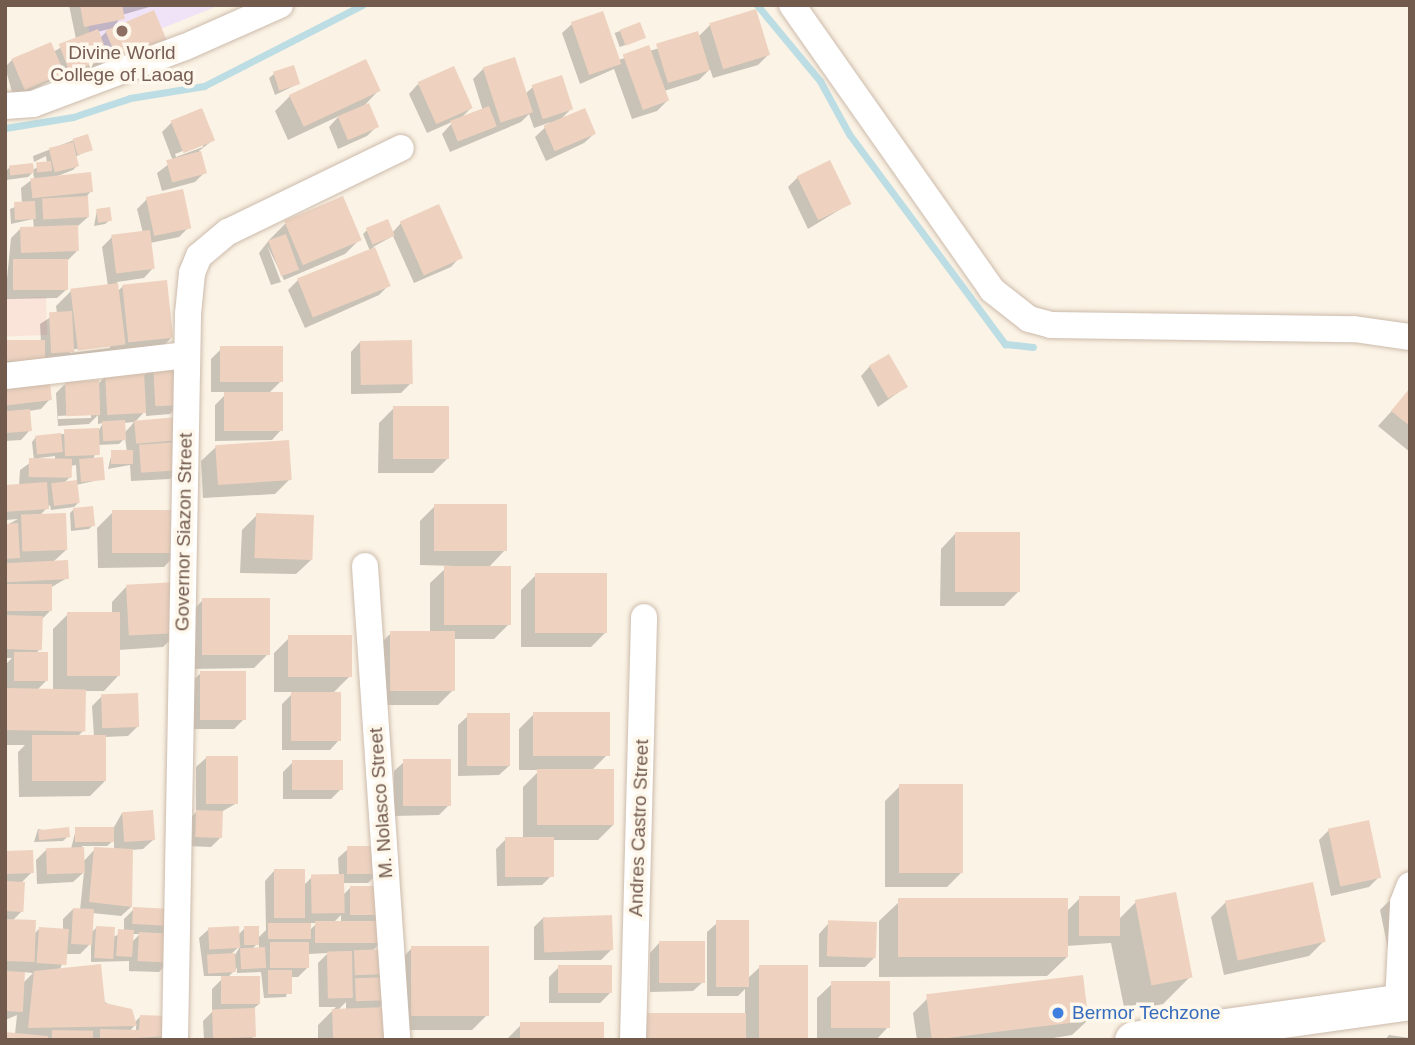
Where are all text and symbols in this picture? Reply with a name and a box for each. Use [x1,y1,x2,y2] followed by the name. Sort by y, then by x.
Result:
[114,23,130,39] marker: Divine World College of Laoag
[50,42,194,86] place label: Divine World College of Laoag
[171,433,197,631] street label: Governor Siazon Street
[364,727,398,879] street label: M. Nolasco Street
[625,739,653,917] street label: Andres Castro Street
[1072,1002,1221,1024] place label: Bermor Techzone
[1050,1005,1066,1021] marker: Bermor Techzone

